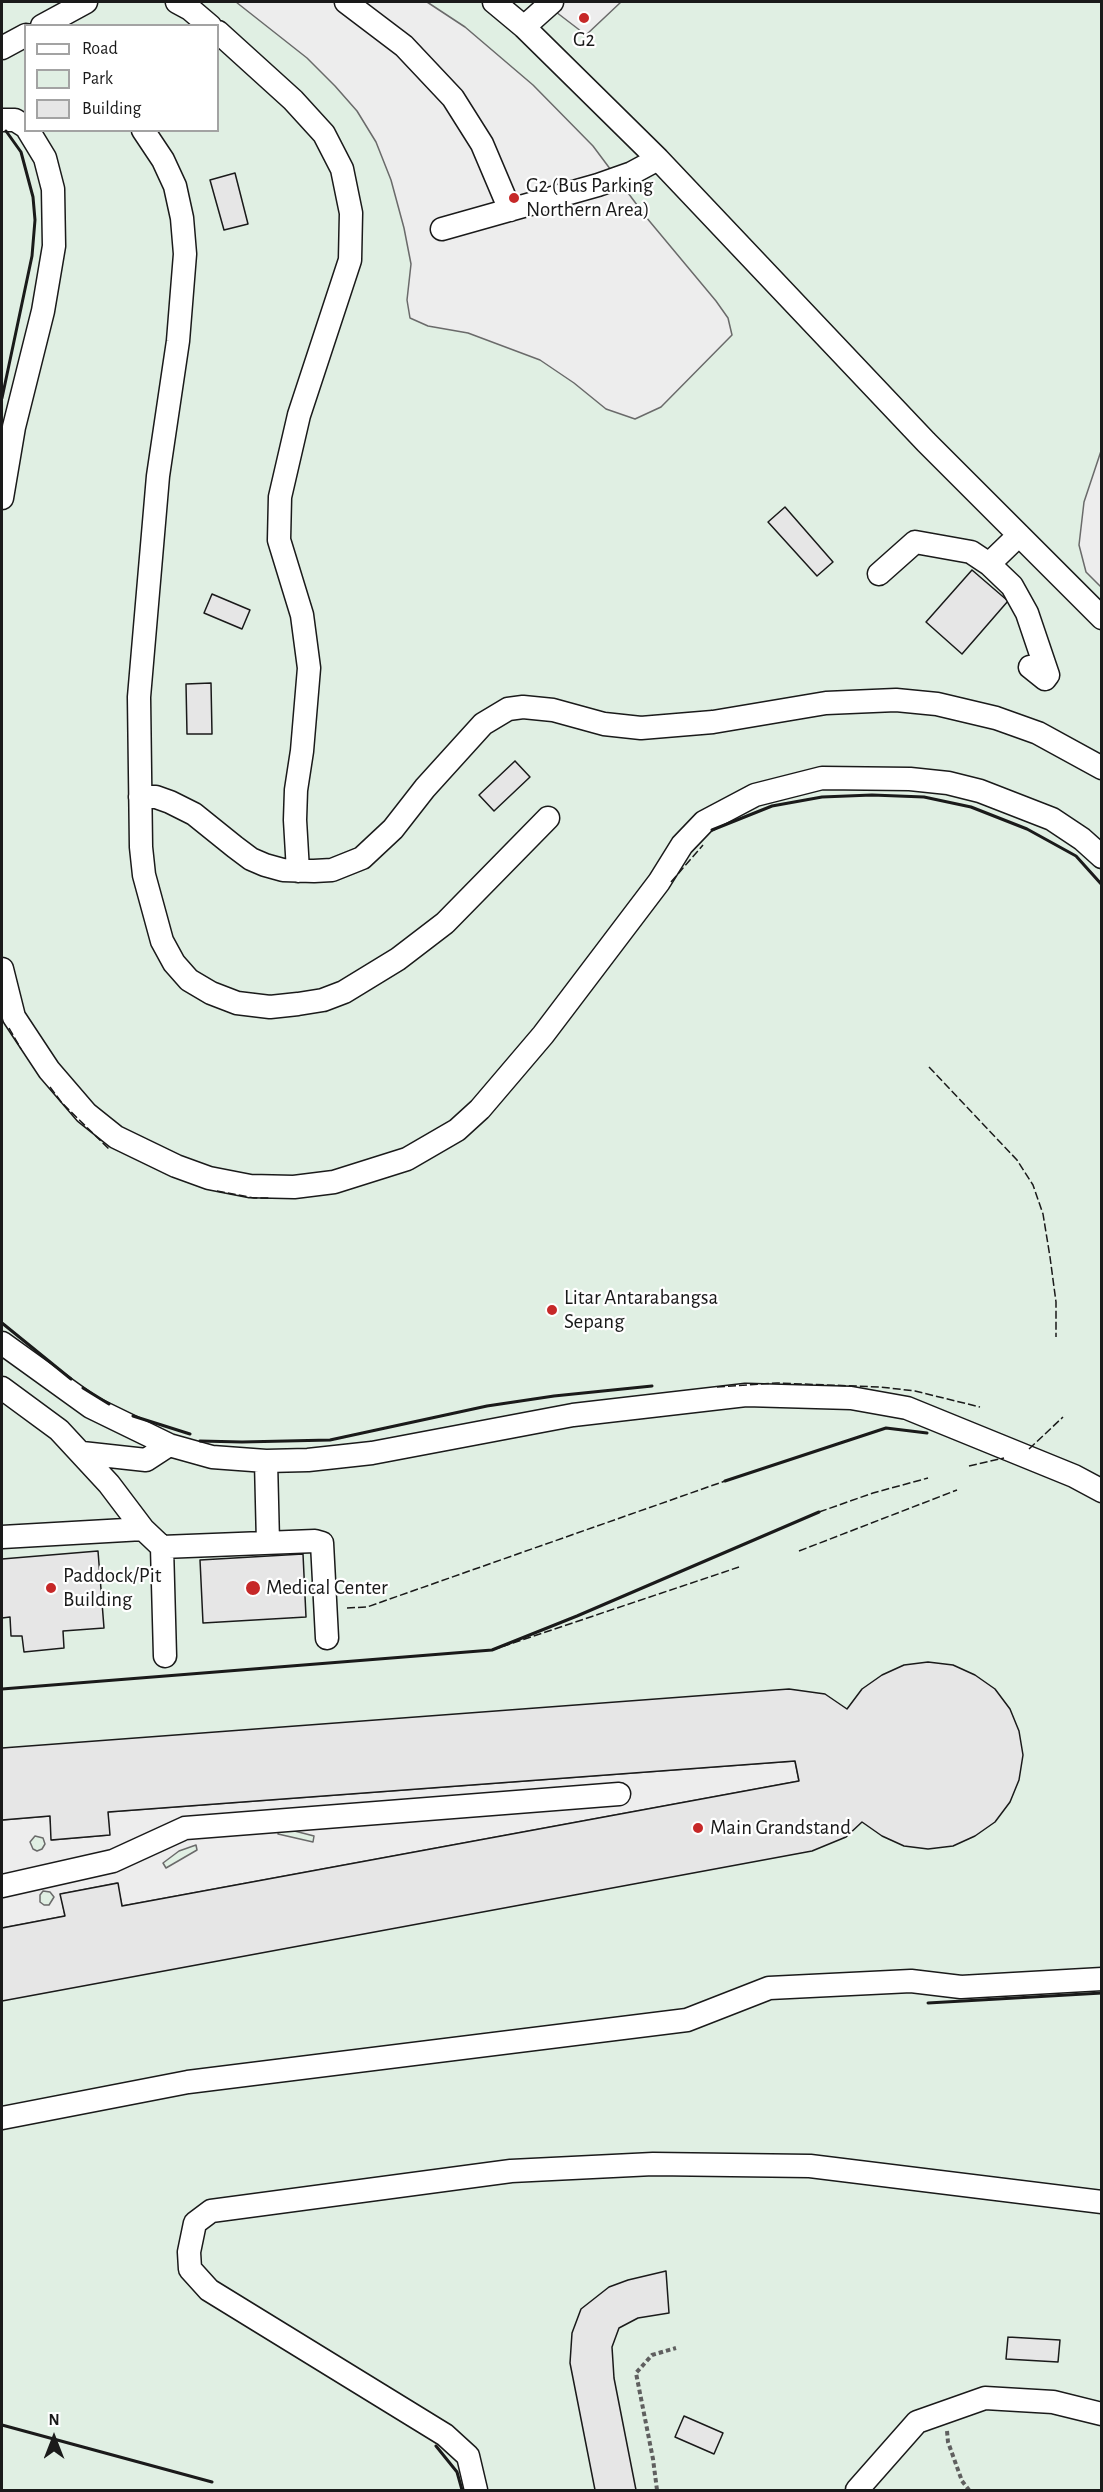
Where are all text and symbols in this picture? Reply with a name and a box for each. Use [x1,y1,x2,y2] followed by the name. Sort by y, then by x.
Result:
[577,11,591,25] marker: G2
[24,24,219,132] legend
[573,27,595,53] place label: G2
[82,40,118,58] text: Road
[82,70,113,88] text: Park
[82,100,141,118] text: Building
[526,173,653,223] place label: G2 (Bus Parking Northern Area)
[507,191,521,205] marker: G2 (Bus Parking Northern Area)
[564,1285,718,1335] place label: Litar Antarabangsa Sepang
[545,1303,559,1317] marker: Litar Antarabangsa Sepang
[63,1563,162,1613] place label: Paddock/Pit Building
[266,1575,388,1601] place label: Medical Center
[244,1579,262,1597] marker: Medical Center
[44,1581,58,1595] marker: Paddock/Pit Building
[710,1815,851,1841] place label: Main Grandstand
[691,1821,705,1835] marker: Main Grandstand
[24,2408,84,2468] north arrow
[48,2412,60,2428] text: N

